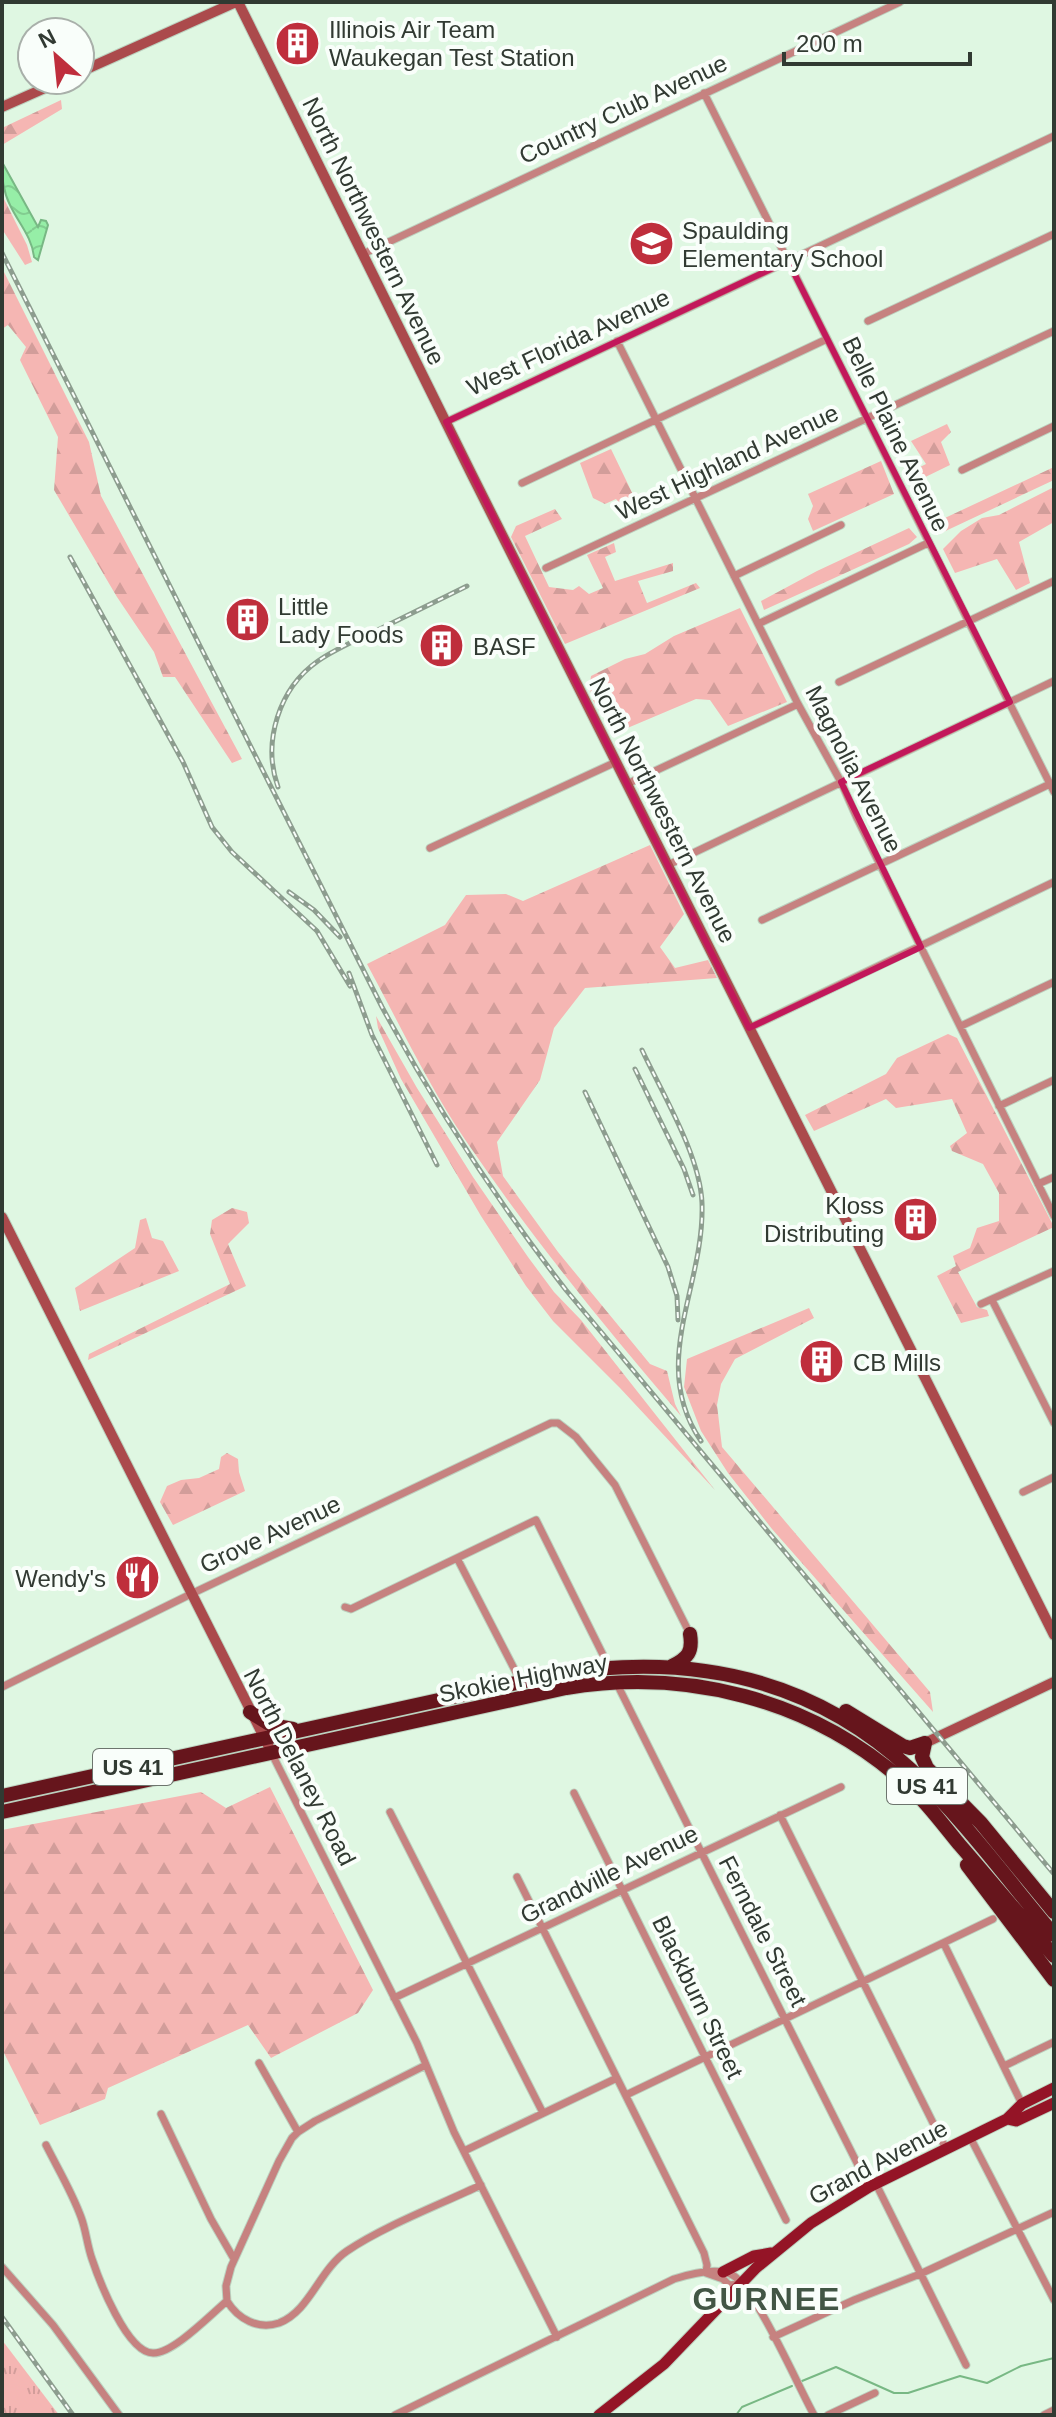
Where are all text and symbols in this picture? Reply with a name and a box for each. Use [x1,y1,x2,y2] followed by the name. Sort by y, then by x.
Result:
[16,16,96,96] north arrow
[329,16,574,71] place label: Illinois Air Team Waukegan Test Station
[784,16,970,66] scale bar
[274,19,322,67] building icon: Illinois Air Team Waukegan Test Station
[34,24,60,53] text: N
[796,30,863,57] text: 200 m
[515,49,731,169] street label: Country Club Avenue
[297,93,451,369] street label: North Northwestern Avenue
[682,217,883,272] place label: Spaulding Elementary School
[627,220,675,268] school or university icon: Spaulding Elementary School
[462,283,674,401] street label: West Florida Avenue
[837,332,955,536] street label: Belle Plaine Avenue
[612,399,842,525] street label: West Highland Avenue
[278,593,403,648] place label: Little Lady Foods
[223,596,271,644] building icon: Little Lady Foods
[418,622,466,670] building icon: BASF
[473,633,536,660] place label: BASF
[584,673,742,947] street label: North Northwestern Avenue
[800,681,908,857] street label: Magnolia Avenue
[764,1192,884,1247] place label: Kloss Distributing
[891,1195,939,1243] building icon: Kloss Distributing
[798,1338,846,1386] building icon: CB Mills
[853,1349,941,1376] place label: CB Mills
[196,1490,344,1578] street label: Grove Avenue
[113,1554,161,1602] restaurant icon: Wendy's
[15,1565,106,1592] place label: Wendy's
[437,1648,609,1708] street label: Skokie Highway
[239,1664,361,1870] street label: North Delaney Road
[93,1749,173,1785] road number: US 41
[887,1768,967,1804] road number: US 41
[516,1819,702,1929] street label: Grandville Avenue
[713,1851,813,2011] street label: Ferndale Street
[647,1911,749,2083] street label: Blackburn Street
[804,2114,952,2210] street label: Grand Avenue
[693,2281,841,2317] district label: GURNEE

